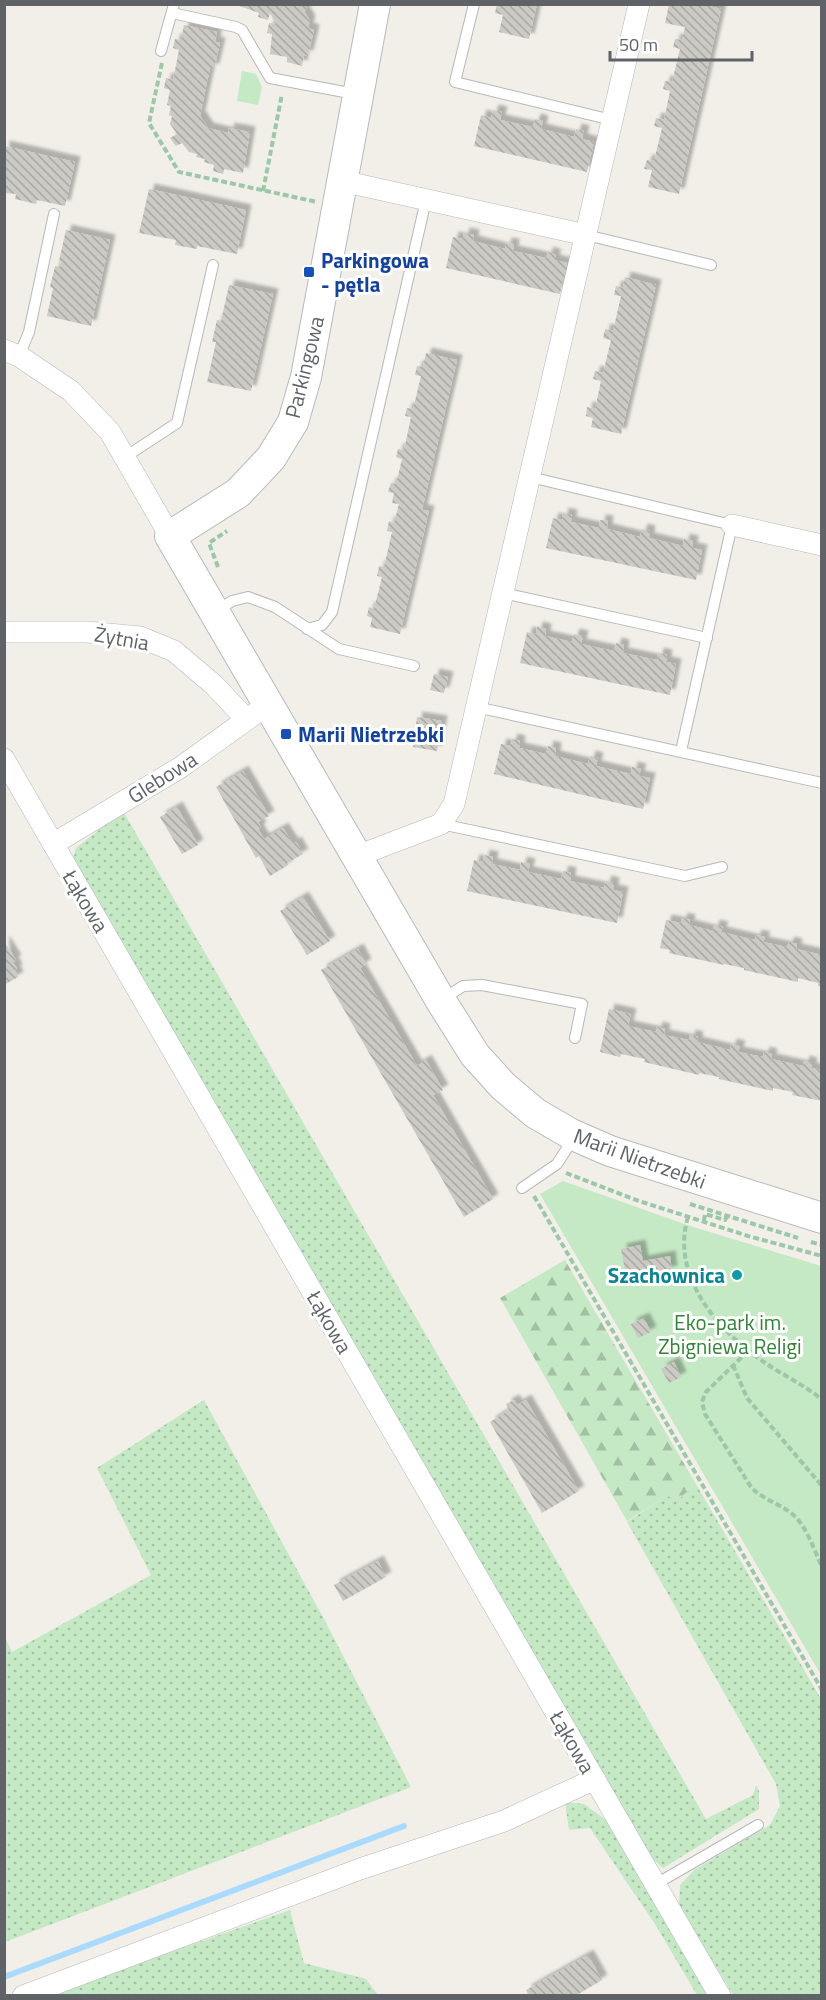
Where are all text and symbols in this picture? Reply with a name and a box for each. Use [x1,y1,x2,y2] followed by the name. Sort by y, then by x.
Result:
[610,24,752,62] scale bar
[619,31,658,58] text: 50 m
[321,244,429,300] place label: Parkingowa - pętla
[302,265,316,279] marker: Parkingowa - pętla
[276,312,332,421] street label: Parkingowa
[92,617,152,659] street label: Żytnia
[298,718,444,750] place label: Marii Nietrzebki
[279,727,293,741] marker: Marii Nietrzebki
[121,743,203,811] street label: Glebowa
[54,863,117,939] street label: Łąkowa
[569,1119,711,1197] street label: Marii Nietrzebki
[608,1259,725,1291] place label: Szachownica
[730,1268,744,1282] marker: Szachownica
[299,1284,361,1360] street label: Łąkowa
[658,1306,802,1362] park label: Eko-park im. Zbigniewa Religi
[542,1704,604,1780] street label: Łąkowa

